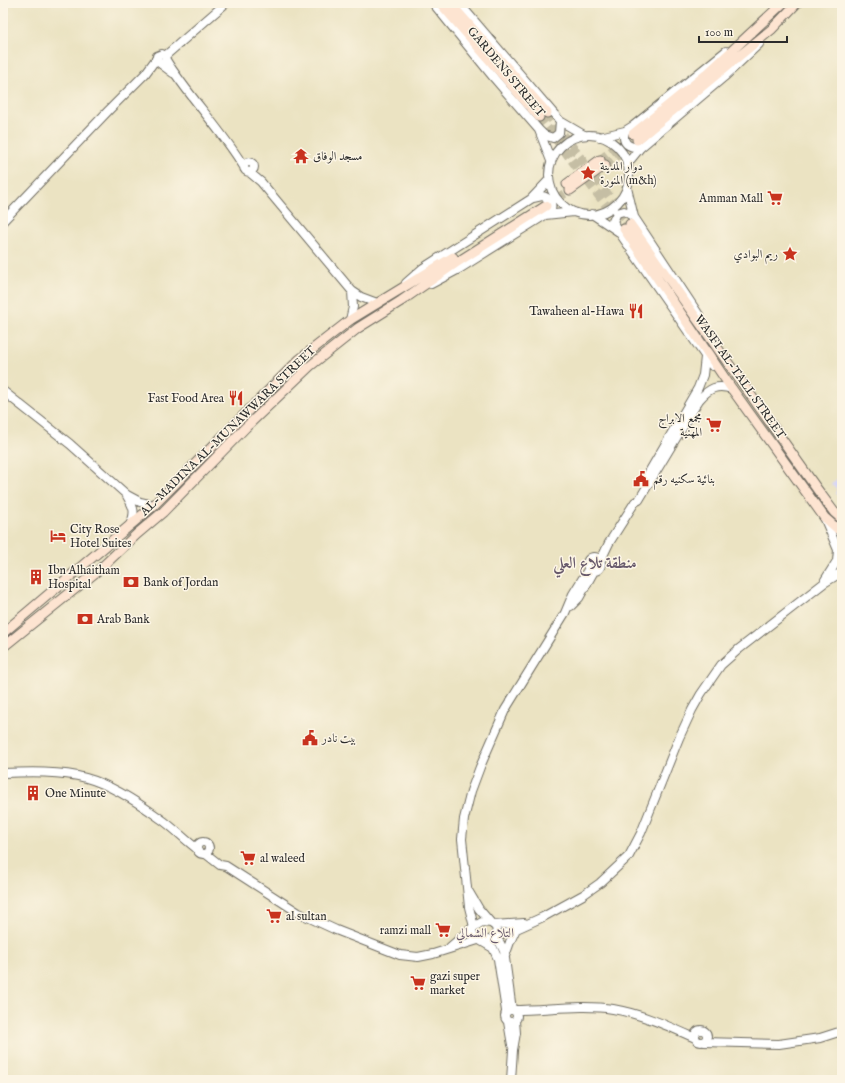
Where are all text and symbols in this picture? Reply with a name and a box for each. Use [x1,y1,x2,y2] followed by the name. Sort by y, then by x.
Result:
[699,18,787,44] scale bar
[464,24,548,120] street label: GARDENS STREET
[705,25,733,40] text: 100 m
[292,147,310,165] temple icon: مسجد الوفاق
[313,149,363,164] place label: مسجد الوفاق
[600,159,657,188] place label: دوار المدينة المنورة (m&h)
[579,164,597,182] place icon: دوار المدينة المنورة (m&h)
[766,189,784,207] supermarket icon: Amman Mall
[698,191,764,206] place label: Amman Mall
[781,245,799,263] place icon: ريم البوادي
[734,247,778,265] place label: ريم البوادي
[627,302,645,320] restaurant icon: Tawaheen al-Hawa
[529,304,625,319] place label: Tawaheen al-Hawa
[691,312,789,442] street label: WASFI AL-TALL STREET
[136,343,319,520] street label: AL-MADINA AL-MUNAWWARA STREET
[227,389,245,407] restaurant icon: Fast Food Area
[148,391,225,406] place label: Fast Food Area
[658,411,702,440] place label: مجمع الابراج المهنية
[705,416,723,434] supermarket icon: مجمع الابراج المهنية
[632,470,650,488] public building icon: بنائية سكنيه رقم
[653,472,715,490] place label: بنائية سكنيه رقم
[70,522,132,551] place label: City Rose Hotel Suites
[49,527,67,545] hotel icon: City Rose Hotel Suites
[552,554,637,578] district label: منطقة تلاع العلي
[48,563,120,593] place label: Ibn Alhaitham Hospital
[27,568,45,586] building icon: Ibn Alhaitham Hospital
[122,573,140,591] bank icon: Bank of Jordan
[143,575,219,591] place label: Bank of Jordan
[76,610,94,628] bank icon: Arab Bank
[96,612,150,627] place label: Arab Bank
[301,729,319,747] public building icon: بيت نادر
[321,731,356,746] place label: بيت نادر
[24,784,42,802] building icon: One Minute
[45,786,107,801] place label: One Minute
[239,849,257,867] supermarket icon: al waleed
[260,851,305,866] place label: al waleed
[265,907,283,925] supermarket icon: al sultan
[286,909,327,924] place label: al sultan
[434,921,452,939] supermarket icon: ramzi mall
[380,923,432,938] place label: ramzi mall
[456,925,514,944] district label: التلاع الشمالي
[430,969,481,998] place label: gazi super market
[409,974,427,992] supermarket icon: gazi super market

